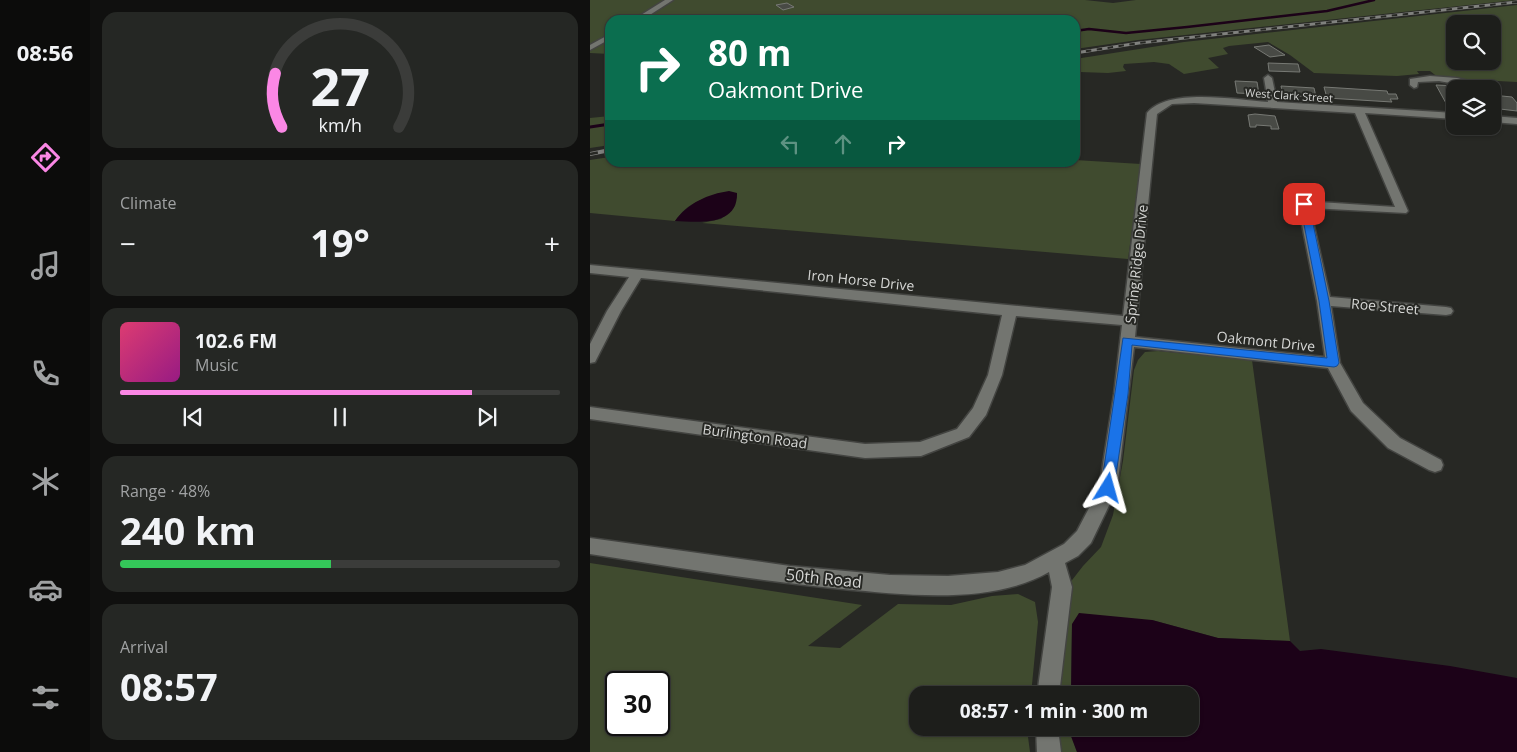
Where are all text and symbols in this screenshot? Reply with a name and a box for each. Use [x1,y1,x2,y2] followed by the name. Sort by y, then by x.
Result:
[1446,15,1501,135] map controls
[1446,15,1501,70] button: search
[708,29,791,76] text: 80 m
[625,35,690,100] icon: right
[17,37,73,67] text: 08:56
[310,50,370,121] text: 27
[708,74,863,104] text: Oakmont Drive
[1446,80,1501,135] button: layers
[1245,84,1334,106] street label: West Clark Street
[318,113,362,137] text: km/h
[776,130,804,158] icon: left
[829,130,857,158] icon: ahead
[882,130,910,158] icon: right
[28,140,63,175] icon: directions
[1283,183,1325,225] pin
[1290,190,1318,218] icon: arrive
[120,192,177,214] text: Climate
[1120,203,1152,324] street label: Spring Ridge Drive
[310,216,370,268] text: 19°
[120,224,136,262] text: −
[544,224,560,262] text: +
[28,248,63,283] icon: music
[807,265,915,295] street label: Iron Horse Drive
[1350,294,1420,318] street label: Roe Street
[1216,326,1316,356] street label: Oakmont Drive
[195,328,277,354] text: 102.6 FM
[195,354,239,376] text: Music
[28,356,63,391] icon: phone
[179,403,207,431] icon: previous
[326,403,354,431] icon: pause
[473,403,501,431] icon: next
[701,419,809,453] street label: Burlington Road
[1081,461,1133,513] position arrow
[28,464,63,499] icon: climate
[120,480,210,502] text: Range · 48%
[120,504,256,556] text: 240 km
[785,563,863,593] street label: 50th Road
[28,572,63,607] icon: car
[120,636,168,658] text: Arrival
[120,660,218,712] text: 08:57
[605,671,670,736] speed limit sign: 30
[28,680,63,715] icon: filters
[960,698,1148,724] text: 08:57 · 1 min · 300 m

